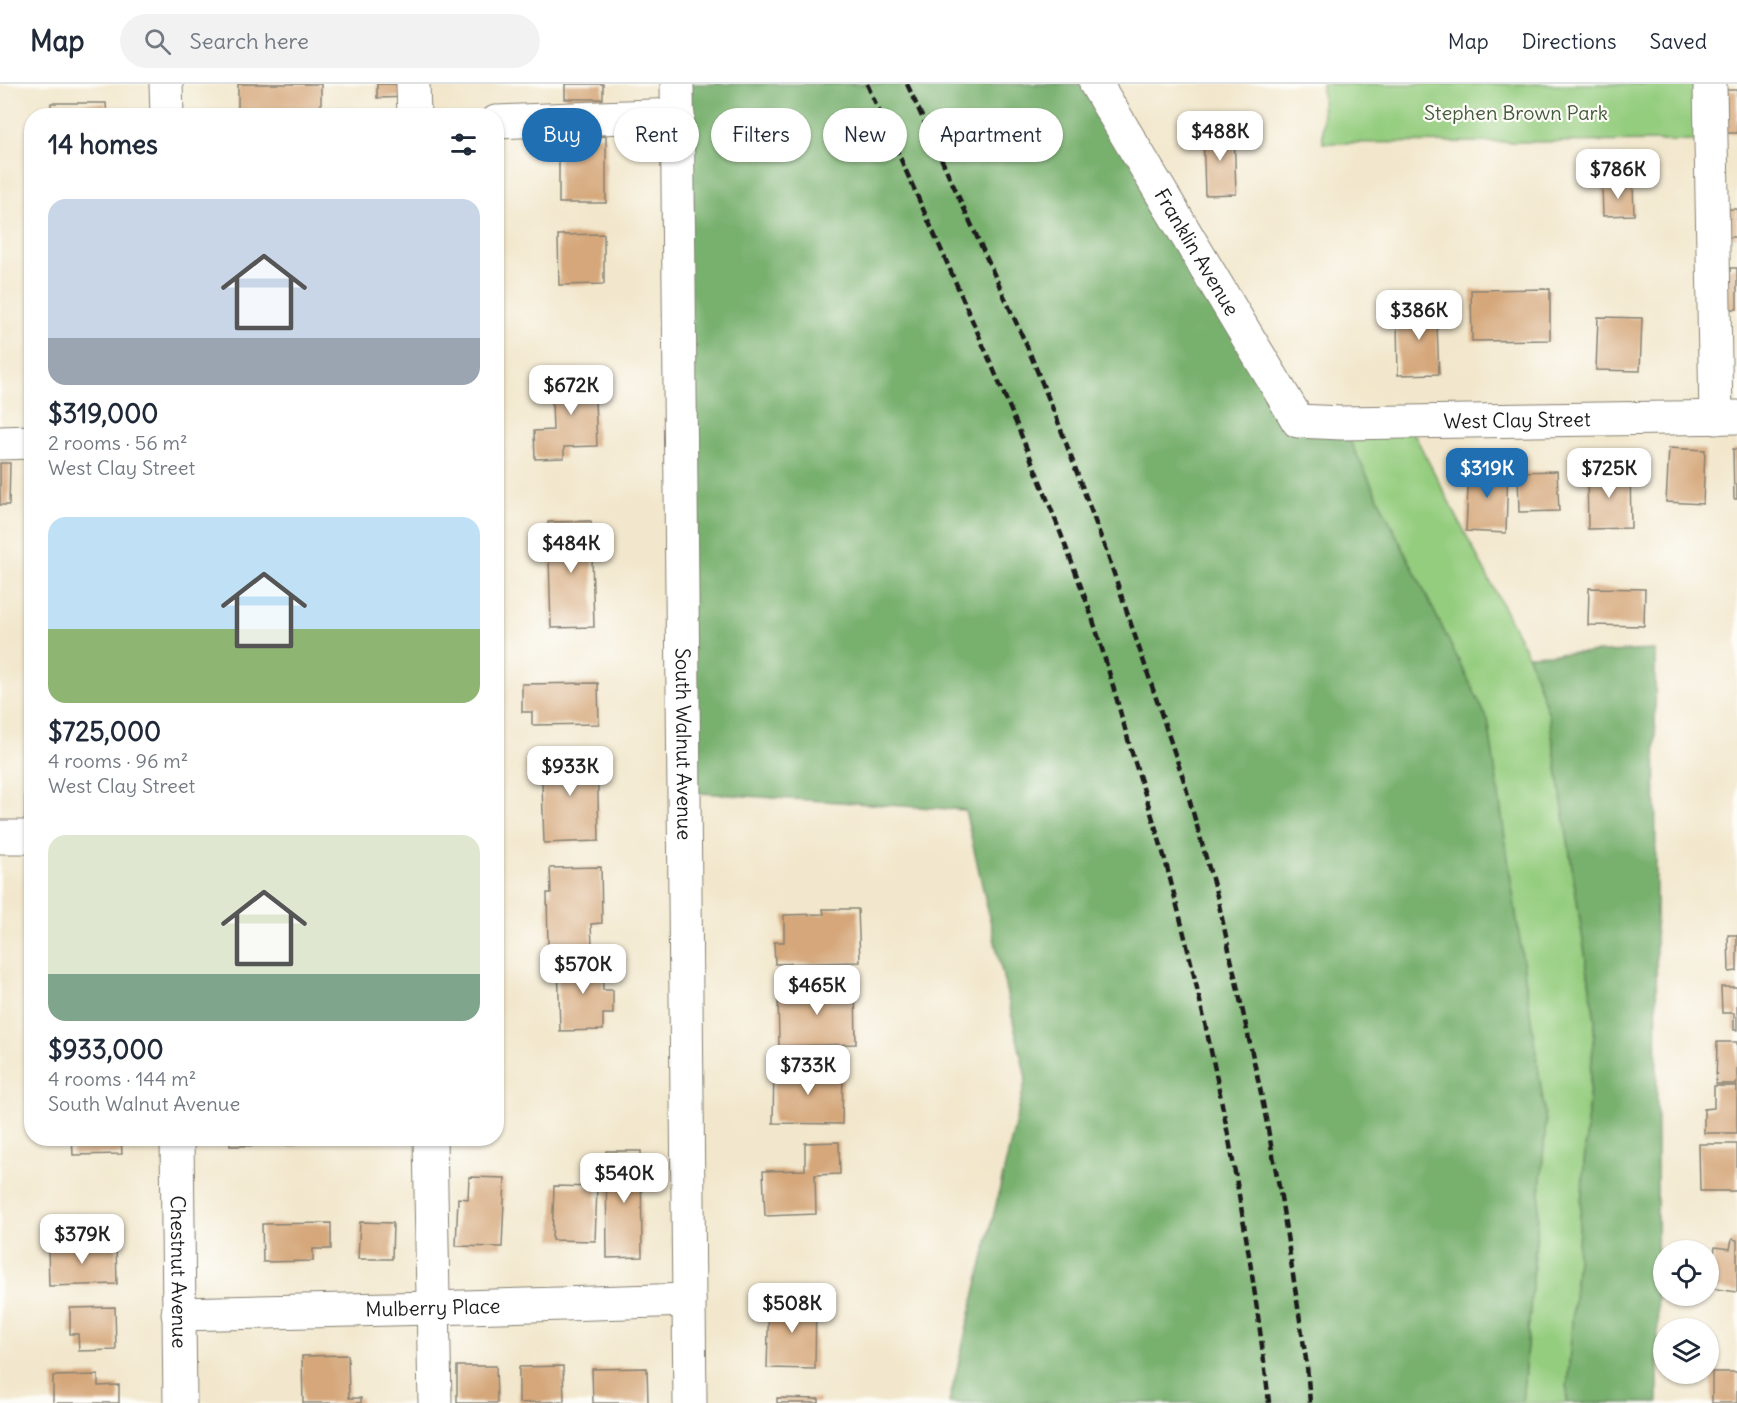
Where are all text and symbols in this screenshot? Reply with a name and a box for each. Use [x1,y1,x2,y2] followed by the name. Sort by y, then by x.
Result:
[120,14,540,68] search box
[30,23,84,59] text: Map
[141,25,174,58] icon: search
[189,27,309,55] text: Search here
[1448,28,1489,55] text: Map
[1522,28,1616,55] text: Directions
[1649,28,1707,55] text: Saved
[1424,100,1608,125] park label: Stephen Brown Park
[522,108,602,162] chip: Buy
[614,108,699,162] chip: Rent
[711,108,811,162] chip: Filters
[823,108,907,162] chip: New
[919,108,1063,162] chip: Apartment
[1178,111,1262,162] pin: $488K
[1191,118,1249,143] text: $488K
[48,128,158,161] text: 14 homes
[447,128,480,161] icon: filters
[1576,149,1660,200] pin: $786K
[1590,156,1646,181] text: $786K
[1149,184,1245,320] street label: Franklin Avenue
[210,238,318,346] icon: home
[1377,290,1461,341] pin: $386K
[1390,297,1448,322] text: $386K
[529,365,613,416] pin: $672K
[543,372,599,397] text: $672K
[48,397,158,430] text: $319,000
[1443,406,1591,433] street label: West Clay Street
[48,430,188,455] text: 2 rooms · 56 m²
[1445,448,1529,499] pin: $319K
[1567,448,1651,499] pin: $725K
[48,455,195,480] text: West Clay Street
[1460,455,1514,480] text: $319K
[1581,455,1637,480] text: $725K
[529,523,613,574] pin: $484K
[542,530,600,555] text: $484K
[210,556,318,664] icon: home
[671,648,697,840] street label: South Walnut Avenue
[48,715,161,748] text: $725,000
[528,746,612,797] pin: $933K
[48,748,188,773] text: 4 rooms · 96 m²
[541,753,599,778] text: $933K
[48,773,195,798] text: West Clay Street
[210,874,318,982] icon: home
[541,944,625,995] pin: $570K
[554,951,612,976] text: $570K
[775,965,859,1016] pin: $465K
[788,972,846,997] text: $465K
[48,1033,164,1066] text: $933,000
[766,1045,850,1096] pin: $733K
[780,1052,836,1077] text: $733K
[48,1066,196,1091] text: 4 rooms · 144 m²
[48,1091,240,1116] text: South Walnut Avenue
[582,1153,666,1204] pin: $540K
[594,1160,654,1185] text: $540K
[166,1195,192,1349] street label: Chestnut Avenue
[40,1214,124,1265] pin: $379K
[54,1221,110,1246] text: $379K
[1653,1240,1719,1384] map controls
[1653,1240,1719,1306] button: locate
[750,1283,834,1334] pin: $508K
[762,1290,822,1315] text: $508K
[365,1293,501,1322] street label: Mulberry Place
[1653,1318,1719,1384] button: layers

